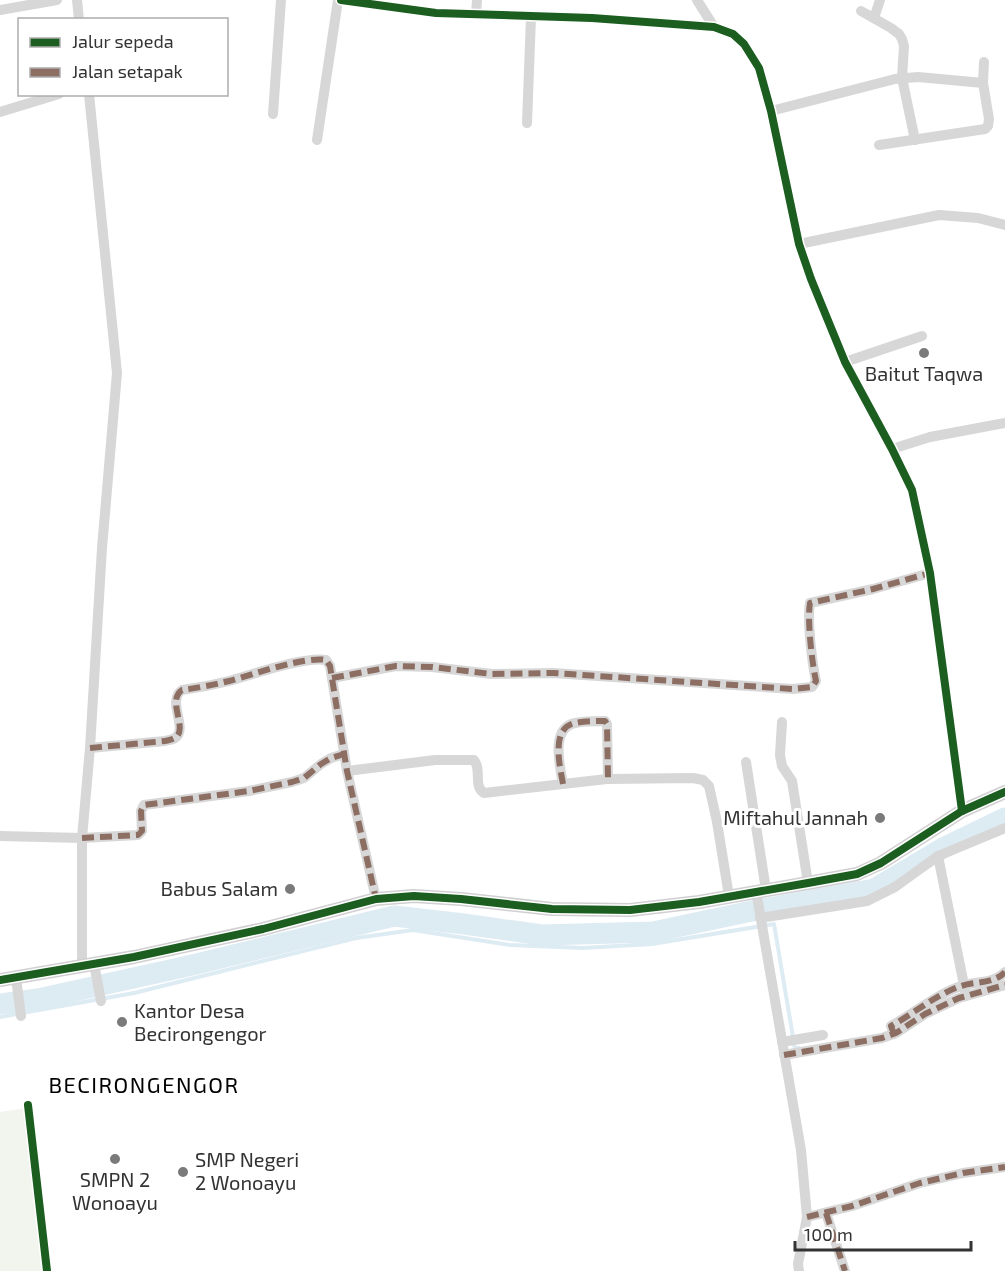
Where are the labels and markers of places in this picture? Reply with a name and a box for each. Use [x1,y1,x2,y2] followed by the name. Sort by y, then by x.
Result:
[917,346,931,360] marker: Baitut Taqwa
[865,361,983,385] place label: Baitut Taqwa
[723,805,868,829] place label: Miftahul Jannah
[873,811,887,825] marker: Miftahul Jannah
[161,876,278,900] place label: Babus Salam
[283,882,297,896] marker: Babus Salam
[134,998,267,1045] place label: Kantor Desa Becirongengor
[115,1015,129,1029] marker: Kantor Desa Becirongengor
[195,1147,299,1194] place label: SMP Negeri 2 Wonoayu
[108,1152,122,1166] marker: SMPN 2 Wonoayu
[176,1165,190,1179] marker: SMP Negeri 2 Wonoayu
[72,1167,158,1214] place label: SMPN 2 Wonoayu

